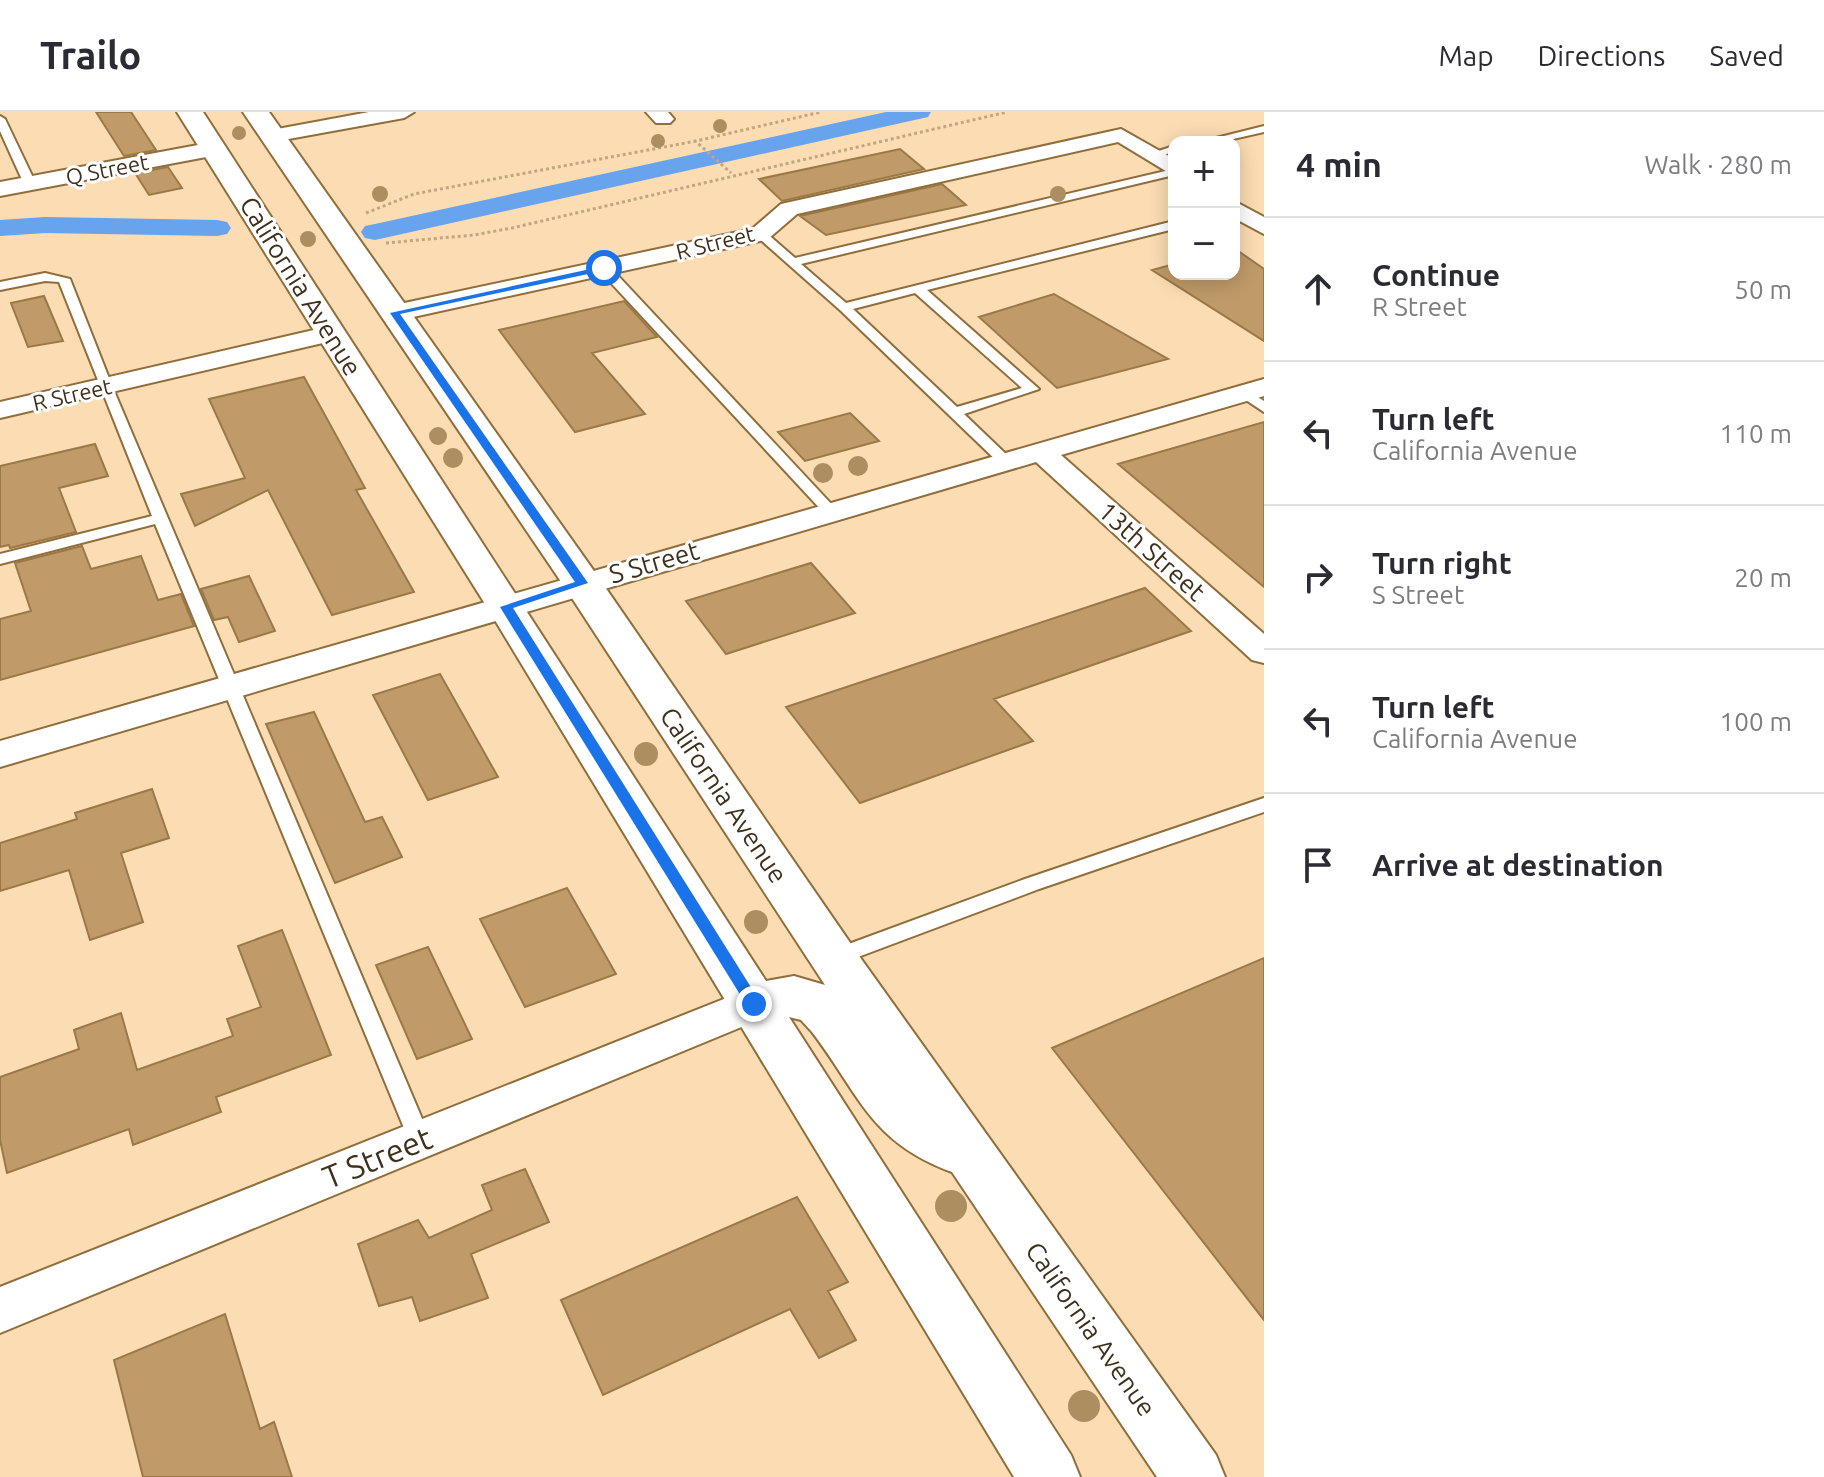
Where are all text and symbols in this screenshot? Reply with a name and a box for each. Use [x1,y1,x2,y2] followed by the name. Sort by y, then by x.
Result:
[40,34,141,76] text: Trailo
[1438,40,1494,71] text: Map
[1538,40,1665,71] text: Directions
[1709,40,1784,71] text: Saved
[1168,136,1240,280] map controls
[1168,136,1240,208] button: +
[1296,145,1382,183] text: 4 min
[64,149,151,189] street label: Q Street
[1644,150,1792,179] text: Walk · 280 m
[234,191,368,381] street label: California Avenue
[1168,208,1240,280] button: −
[673,220,757,264] street label: R Street
[586,250,622,286] route start
[1372,258,1500,292] text: Continue
[1296,267,1340,311] icon: ahead
[1734,275,1792,304] text: 50 m
[1372,292,1467,321] text: R Street
[30,373,114,415] street label: R Street
[1372,402,1494,436] text: Turn left
[1296,411,1340,455] icon: left
[1720,419,1792,448] text: 110 m
[1372,436,1577,465] text: California Avenue
[1093,496,1211,606] street label: 13th Street
[606,535,702,589] street label: S Street
[1372,546,1512,580] text: Turn right
[1296,555,1340,599] icon: right
[1734,563,1792,592] text: 20 m
[1372,580,1464,609] text: S Street
[1372,690,1494,724] text: Turn left
[1296,699,1340,743] icon: left
[655,702,793,888] street label: California Avenue
[1720,707,1792,736] text: 100 m
[1372,724,1577,753] text: California Avenue
[1296,843,1340,887] icon: arrive
[1372,848,1664,882] text: Arrive at destination
[736,986,772,1022] route end
[317,1119,437,1195] street label: T Street
[1020,1237,1162,1421] street label: California Avenue

